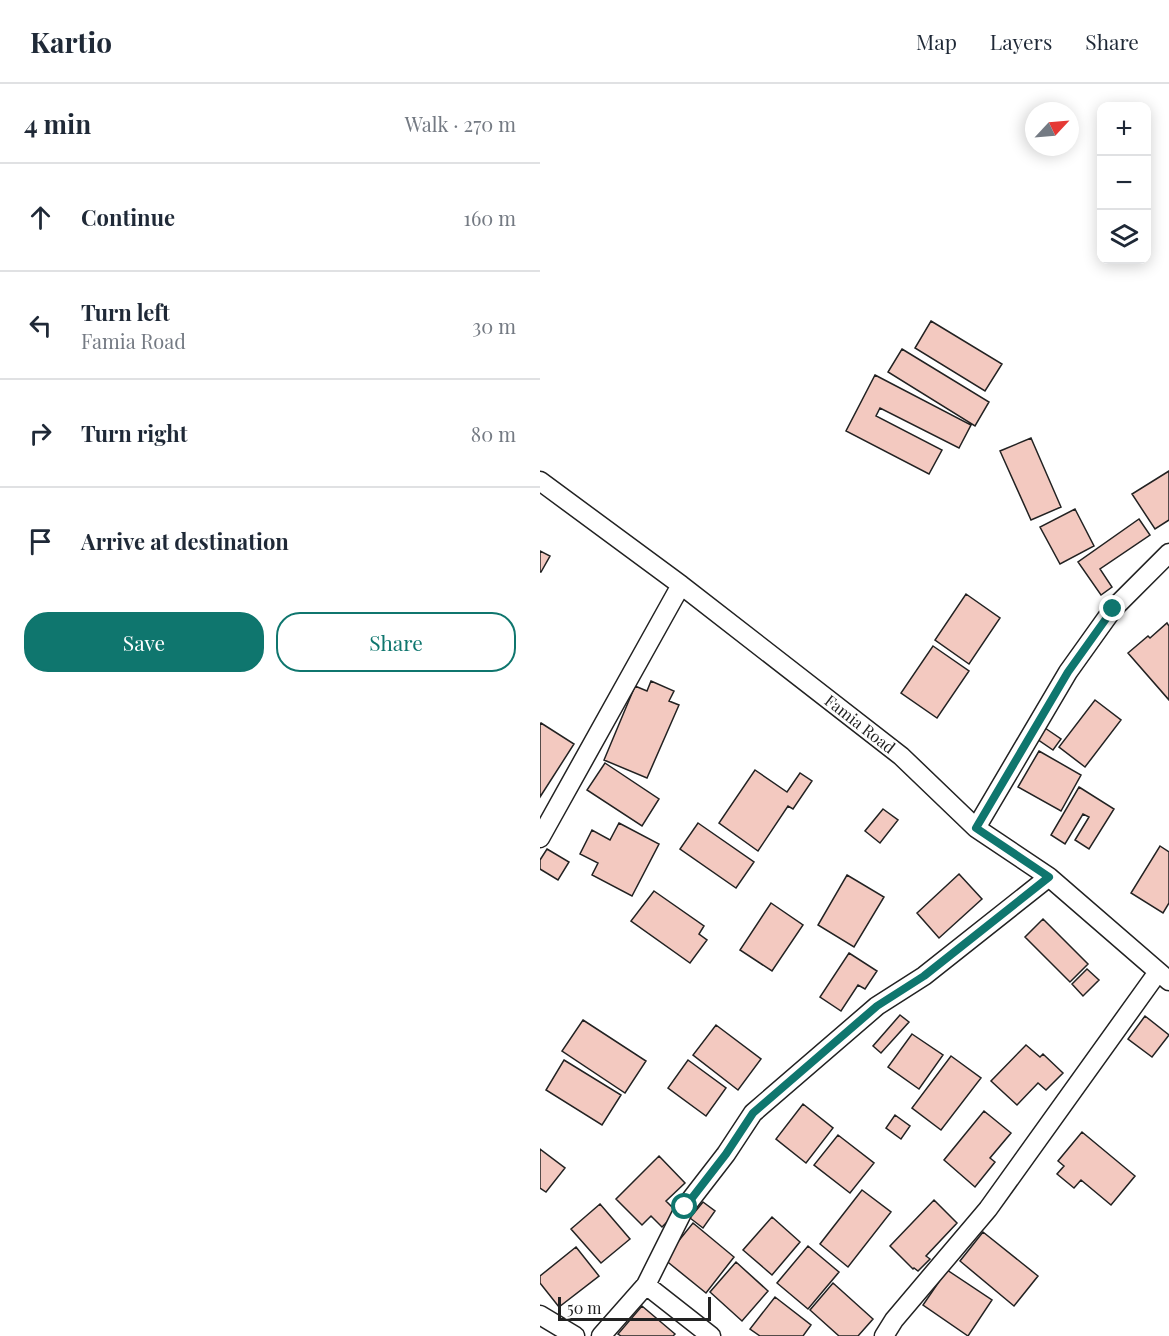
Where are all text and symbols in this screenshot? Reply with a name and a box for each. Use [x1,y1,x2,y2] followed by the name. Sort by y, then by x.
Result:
[30,23,112,60] text: Kartio
[916,27,957,55] text: Map
[990,27,1052,55] text: Layers
[1085,27,1139,55] text: Share
[1025,102,1079,156] north arrow
[1097,102,1151,264] map controls
[1097,102,1151,156] button: +
[24,106,91,141] text: 4 min
[405,110,516,137] text: Walk · 270 m
[1097,156,1151,210] button: −
[24,201,57,234] icon: ahead
[81,202,175,232] text: Continue
[464,204,516,231] text: 160 m
[1097,210,1151,264] button: layers
[81,297,170,327] text: Turn left
[24,309,57,342] icon: left
[472,312,516,339] text: 30 m
[81,327,186,354] text: Famia Road
[24,417,57,450] icon: right
[81,418,187,448] text: Turn right
[471,420,516,447] text: 80 m
[24,525,57,558] icon: arrive
[81,526,289,556] text: Arrive at destination
[1099,595,1125,621] route end
[24,612,264,672] button: Save
[276,612,516,672] button: Share
[821,690,900,758] street label: Famia Road
[671,1193,697,1219] route start
[558,1294,711,1322] scale bar
[567,1297,601,1318] text: 50 m

